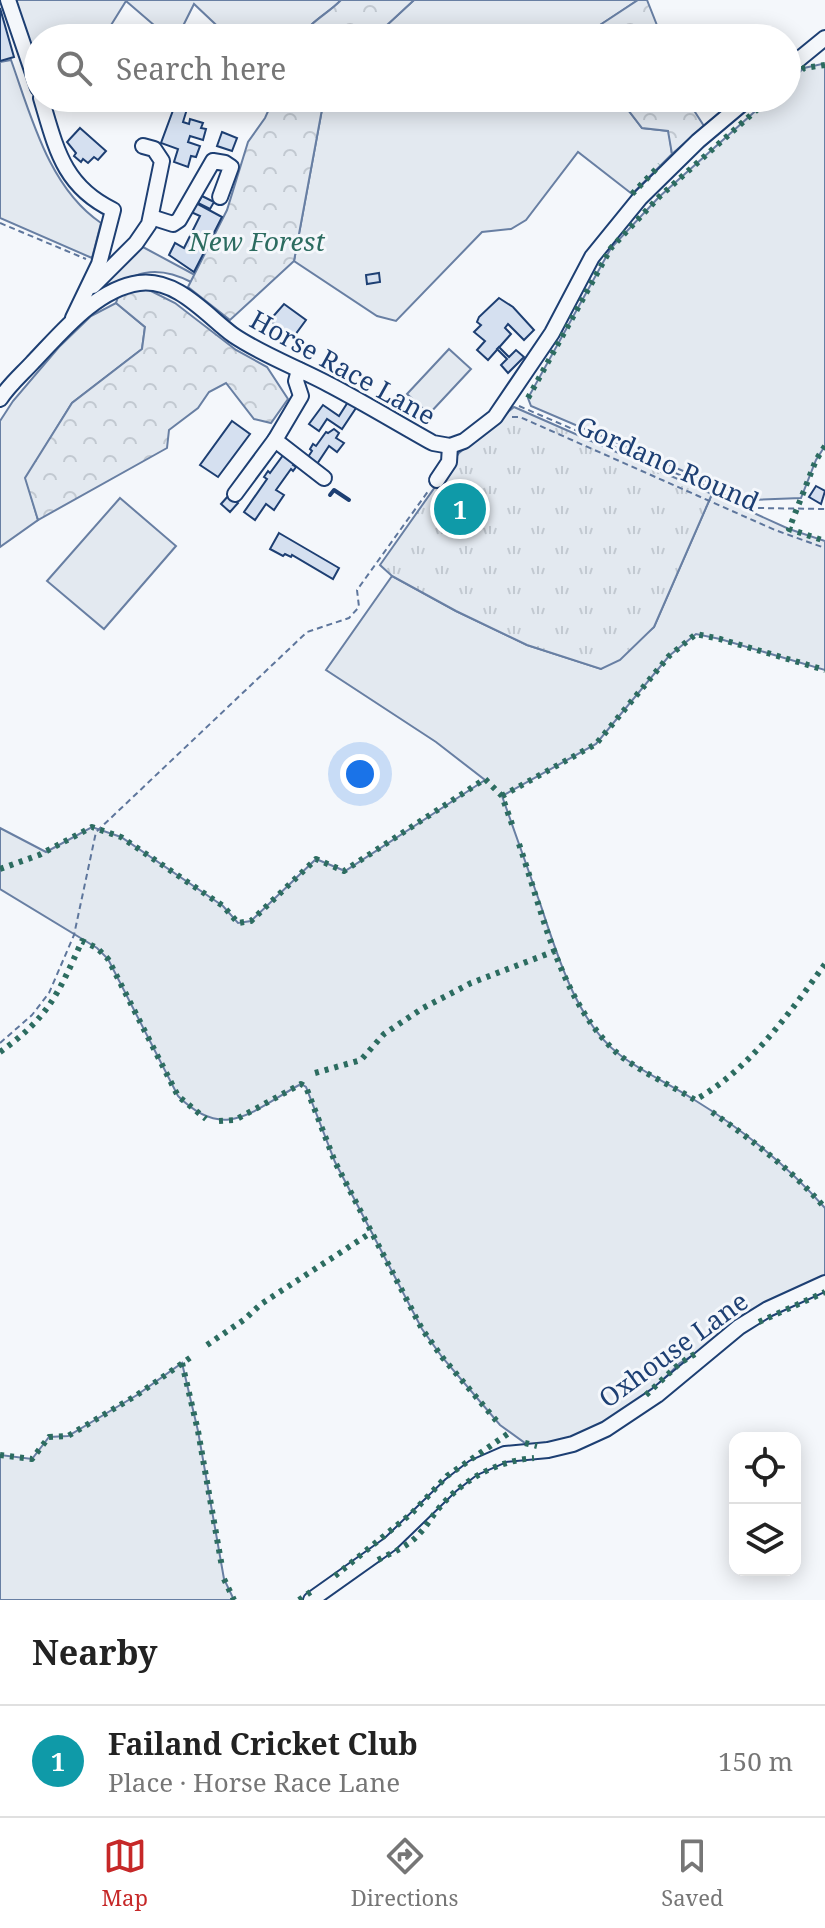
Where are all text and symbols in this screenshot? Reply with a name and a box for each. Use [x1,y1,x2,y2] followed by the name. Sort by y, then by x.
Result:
[24,24,801,112] search box
[52,46,96,90] icon: search
[116,48,286,89] text: Search here
[188,223,325,259] park label: New Forest
[244,301,442,433] street label: Horse Race Lane
[571,407,765,519] street label: Gordano Round
[434,479,486,539] pin: 1
[340,754,380,794] your location
[591,1283,755,1415] street label: Oxhouse Lane
[729,1432,801,1576] map controls
[729,1432,801,1504] button: locate
[729,1504,801,1576] button: layers
[32,1629,158,1675] text: Nearby
[108,1723,418,1764] text: Failand Cricket Club
[51,1743,65,1779] text: 1
[718,1743,793,1779] text: 150 m
[108,1764,400,1800] text: Place · Horse Race Lane
[101,1834,148,1912] tab: Map
[351,1834,458,1912] tab: Directions
[661,1834,724,1912] tab: Saved

